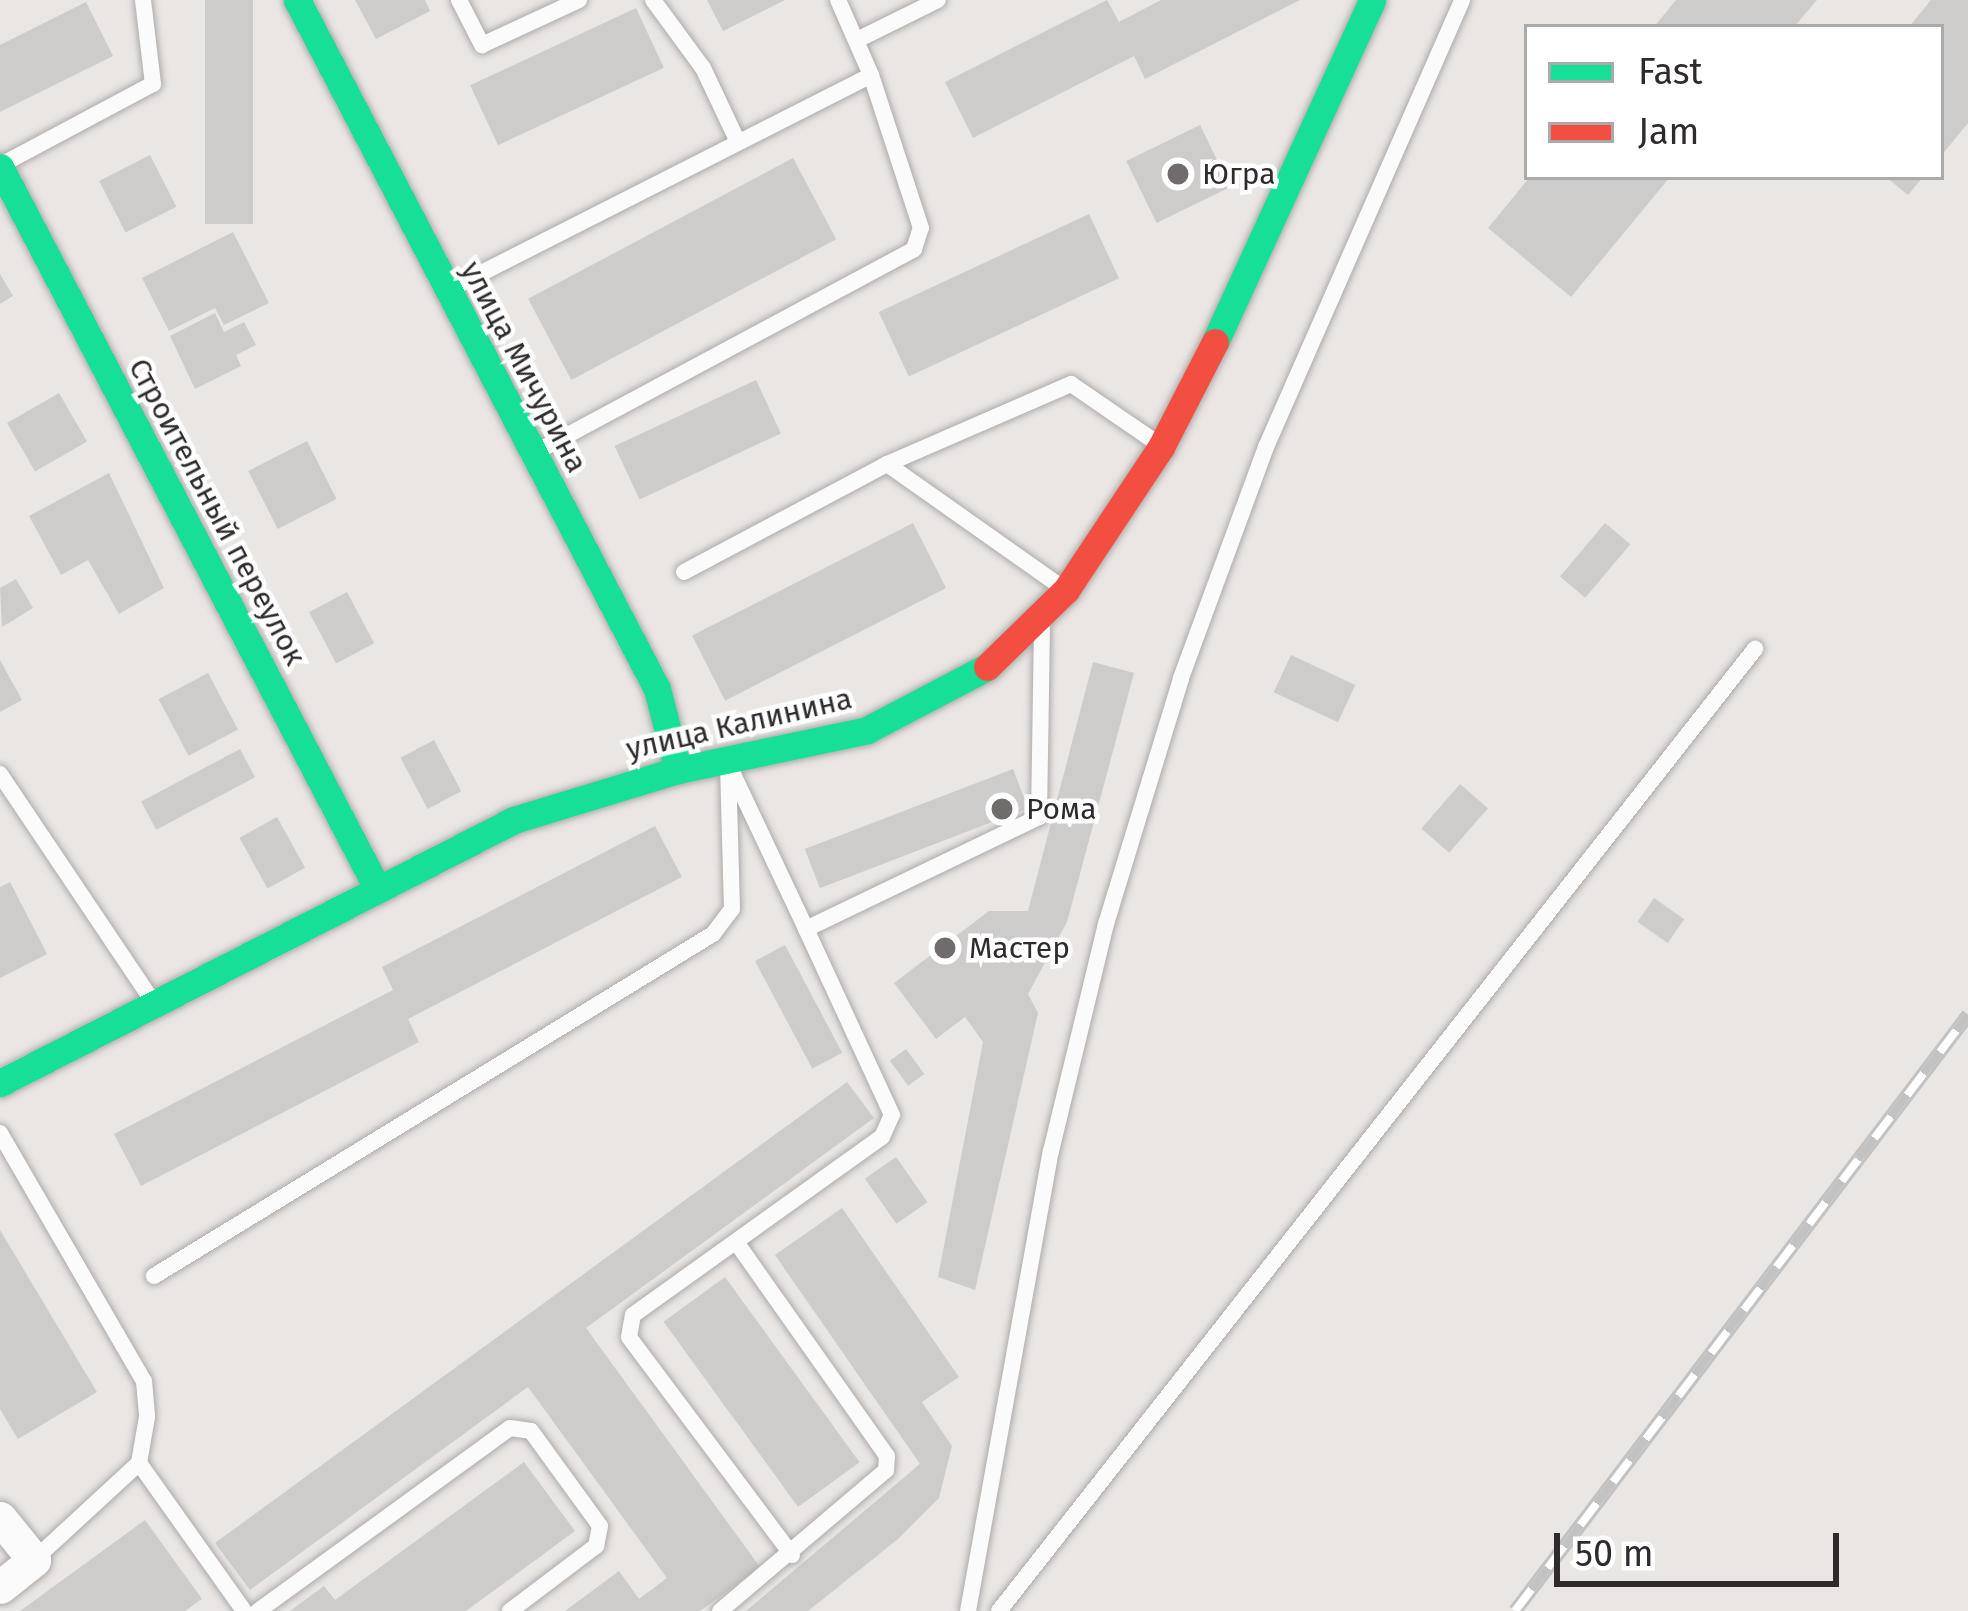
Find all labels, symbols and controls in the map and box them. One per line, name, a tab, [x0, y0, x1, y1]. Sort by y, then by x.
legend	[1524, 24, 1944, 180]
text: Fast	[1638, 50, 1703, 94]
text: Jam	[1638, 110, 1699, 154]
place label: Югра	[1202, 156, 1276, 192]
marker: Югра	[1165, 161, 1191, 187]
street label: улица Мичурина	[453, 255, 595, 479]
street label: Строительный переулок	[121, 352, 313, 672]
street label: улица Калинина	[623, 681, 855, 767]
place label: Рома	[1026, 791, 1096, 827]
marker: Рома	[989, 796, 1015, 822]
place label: Мастер	[969, 930, 1070, 966]
marker: Мастер	[932, 935, 958, 961]
scale bar	[1560, 1509, 1845, 1583]
text: 50 m	[1575, 1532, 1654, 1576]

